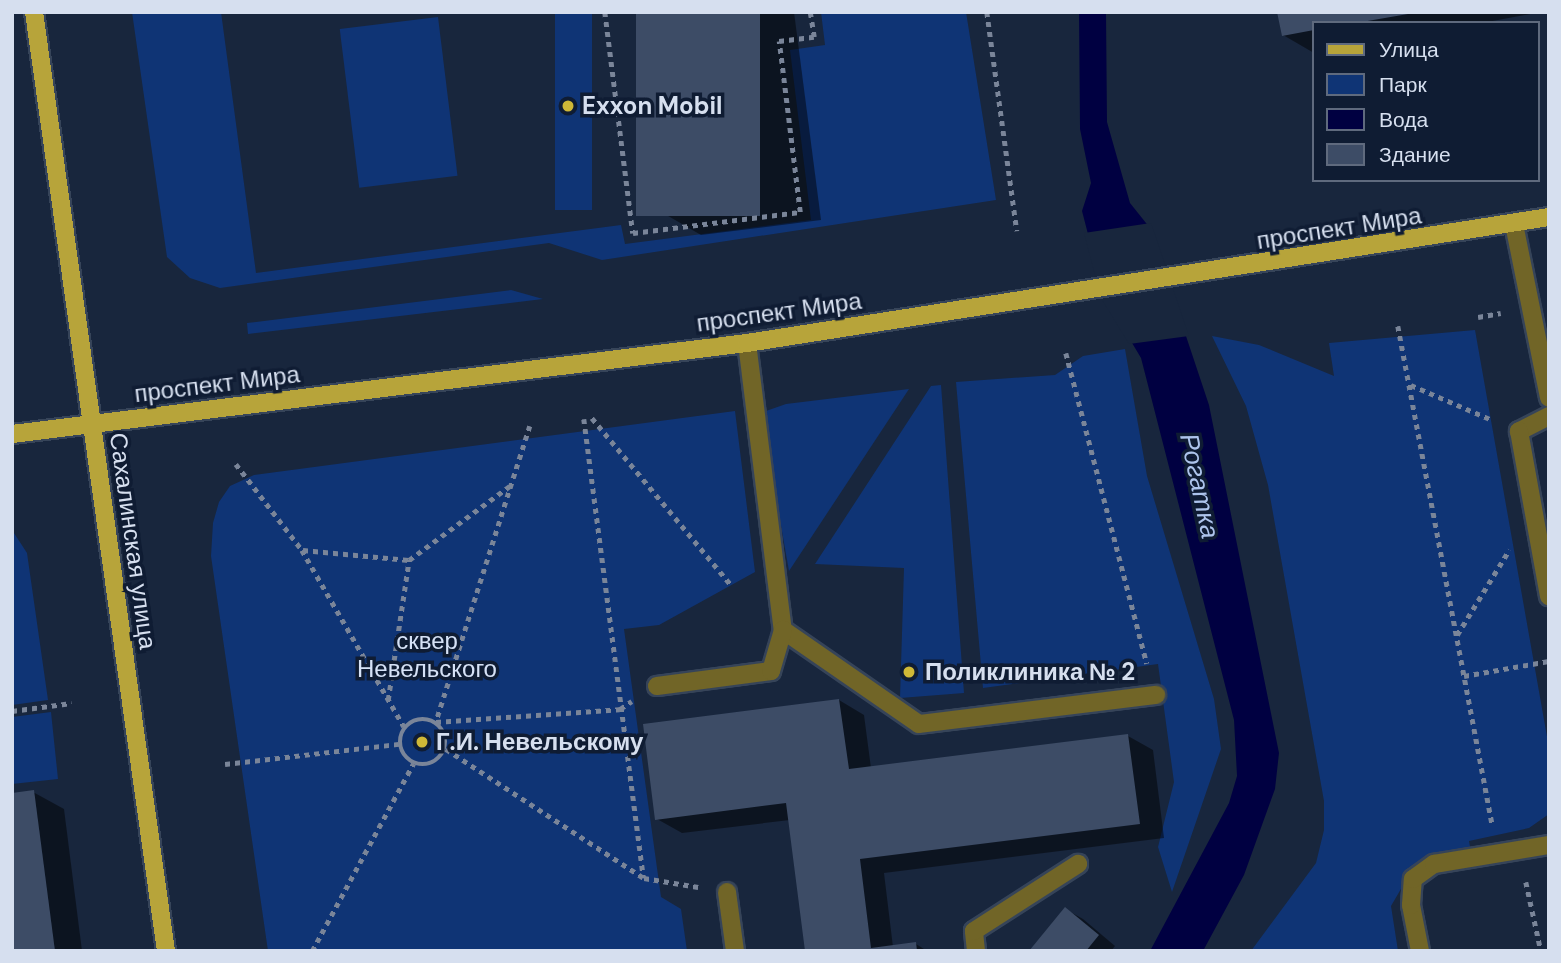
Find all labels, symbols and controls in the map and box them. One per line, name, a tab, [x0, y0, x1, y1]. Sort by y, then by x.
legend	[1312, 21, 1540, 182]
text: Улица	[1379, 36, 1439, 64]
text: Парк	[1379, 71, 1427, 99]
place label: Exxon Mobil	[582, 92, 722, 120]
marker: Exxon Mobil	[560, 98, 576, 114]
text: Вода	[1379, 106, 1428, 134]
text: Здание	[1379, 141, 1451, 169]
street label: проспект Мира	[1255, 201, 1423, 255]
street label: проспект Мира	[695, 286, 863, 338]
street label: проспект Мира	[133, 360, 301, 408]
water label: Рогатка	[1173, 430, 1225, 542]
street label: Сахалинская улица	[104, 431, 162, 651]
park label: сквер Невельского	[357, 627, 497, 683]
place label: Поликлиника № 2	[925, 658, 1135, 686]
marker: Поликлиника № 2	[899, 662, 919, 682]
place label: Г.И. Невельскому	[436, 728, 643, 756]
marker: Г.И. Невельскому	[414, 734, 430, 750]

